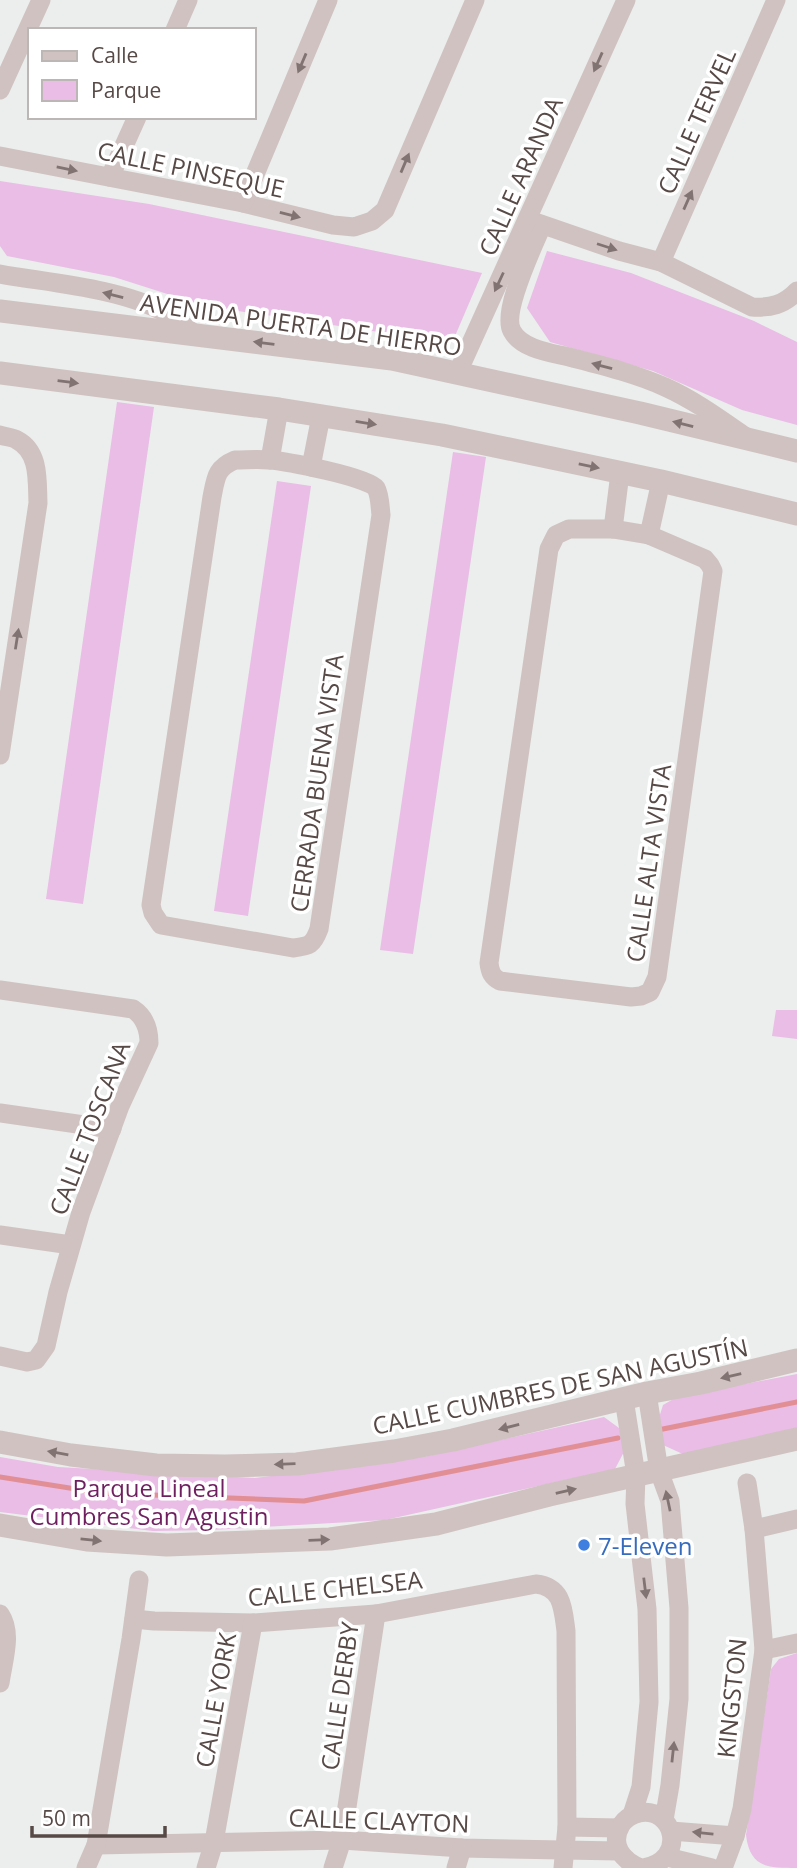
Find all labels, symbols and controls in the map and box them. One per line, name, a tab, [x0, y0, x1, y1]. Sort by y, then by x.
legend	[28, 28, 256, 119]
text: Calle	[91, 41, 138, 69]
street label: CALLE TERVEL	[649, 43, 743, 199]
one-way arrow	[592, 52, 603, 73]
one-way arrow	[296, 53, 307, 74]
text: Parque	[91, 76, 161, 104]
street label: CALLE ARANDA	[470, 91, 570, 261]
street label: CALLE PINSEQUE	[95, 133, 287, 205]
one-way arrow	[399, 153, 411, 173]
one-way arrow	[56, 163, 78, 174]
one-way arrow	[683, 189, 694, 210]
one-way arrow	[279, 210, 301, 221]
one-way arrow	[597, 242, 618, 253]
one-way arrow	[493, 271, 504, 292]
street label: AVENIDA PUERTA DE HIERRO	[138, 285, 464, 363]
one-way arrow	[102, 289, 124, 300]
one-way arrow	[253, 337, 275, 348]
one-way arrow	[591, 360, 613, 371]
one-way arrow	[57, 376, 79, 387]
one-way arrow	[355, 418, 377, 429]
one-way arrow	[672, 418, 694, 429]
one-way arrow	[578, 461, 600, 472]
one-way arrow	[12, 628, 23, 650]
street label: CERRADA BUENA VISTA	[282, 651, 351, 914]
street label: CALLE ALTA VISTA	[618, 761, 678, 964]
street label: CALLE TOSCANA	[41, 1036, 138, 1220]
street label: CALLE CUMBRES DE SAN AGUSTÍN	[369, 1330, 751, 1442]
one-way arrow	[720, 1371, 742, 1382]
one-way arrow	[498, 1422, 520, 1433]
one-way arrow	[47, 1447, 69, 1458]
one-way arrow	[274, 1459, 296, 1470]
park label: Parque Lineal Cumbres San Agustin	[30, 1471, 268, 1532]
one-way arrow	[555, 1486, 577, 1497]
one-way arrow	[663, 1490, 674, 1512]
place label: 7-Eleven	[598, 1529, 693, 1562]
one-way arrow	[81, 1534, 103, 1545]
one-way arrow	[308, 1534, 330, 1545]
marker: 7-Eleven	[576, 1537, 592, 1553]
street label: CALLE CHELSEA	[246, 1562, 425, 1614]
one-way arrow	[639, 1577, 650, 1599]
street label: CALLE DERBY	[312, 1619, 366, 1772]
street label: CALLE YORK	[187, 1630, 243, 1770]
street label: KINGSTON	[708, 1637, 754, 1759]
one-way arrow	[668, 1741, 679, 1763]
scale bar	[32, 1794, 164, 1838]
street label: CALLE CLAYTON	[288, 1800, 470, 1840]
text: 50 m	[42, 1804, 91, 1832]
one-way arrow	[692, 1827, 714, 1838]

